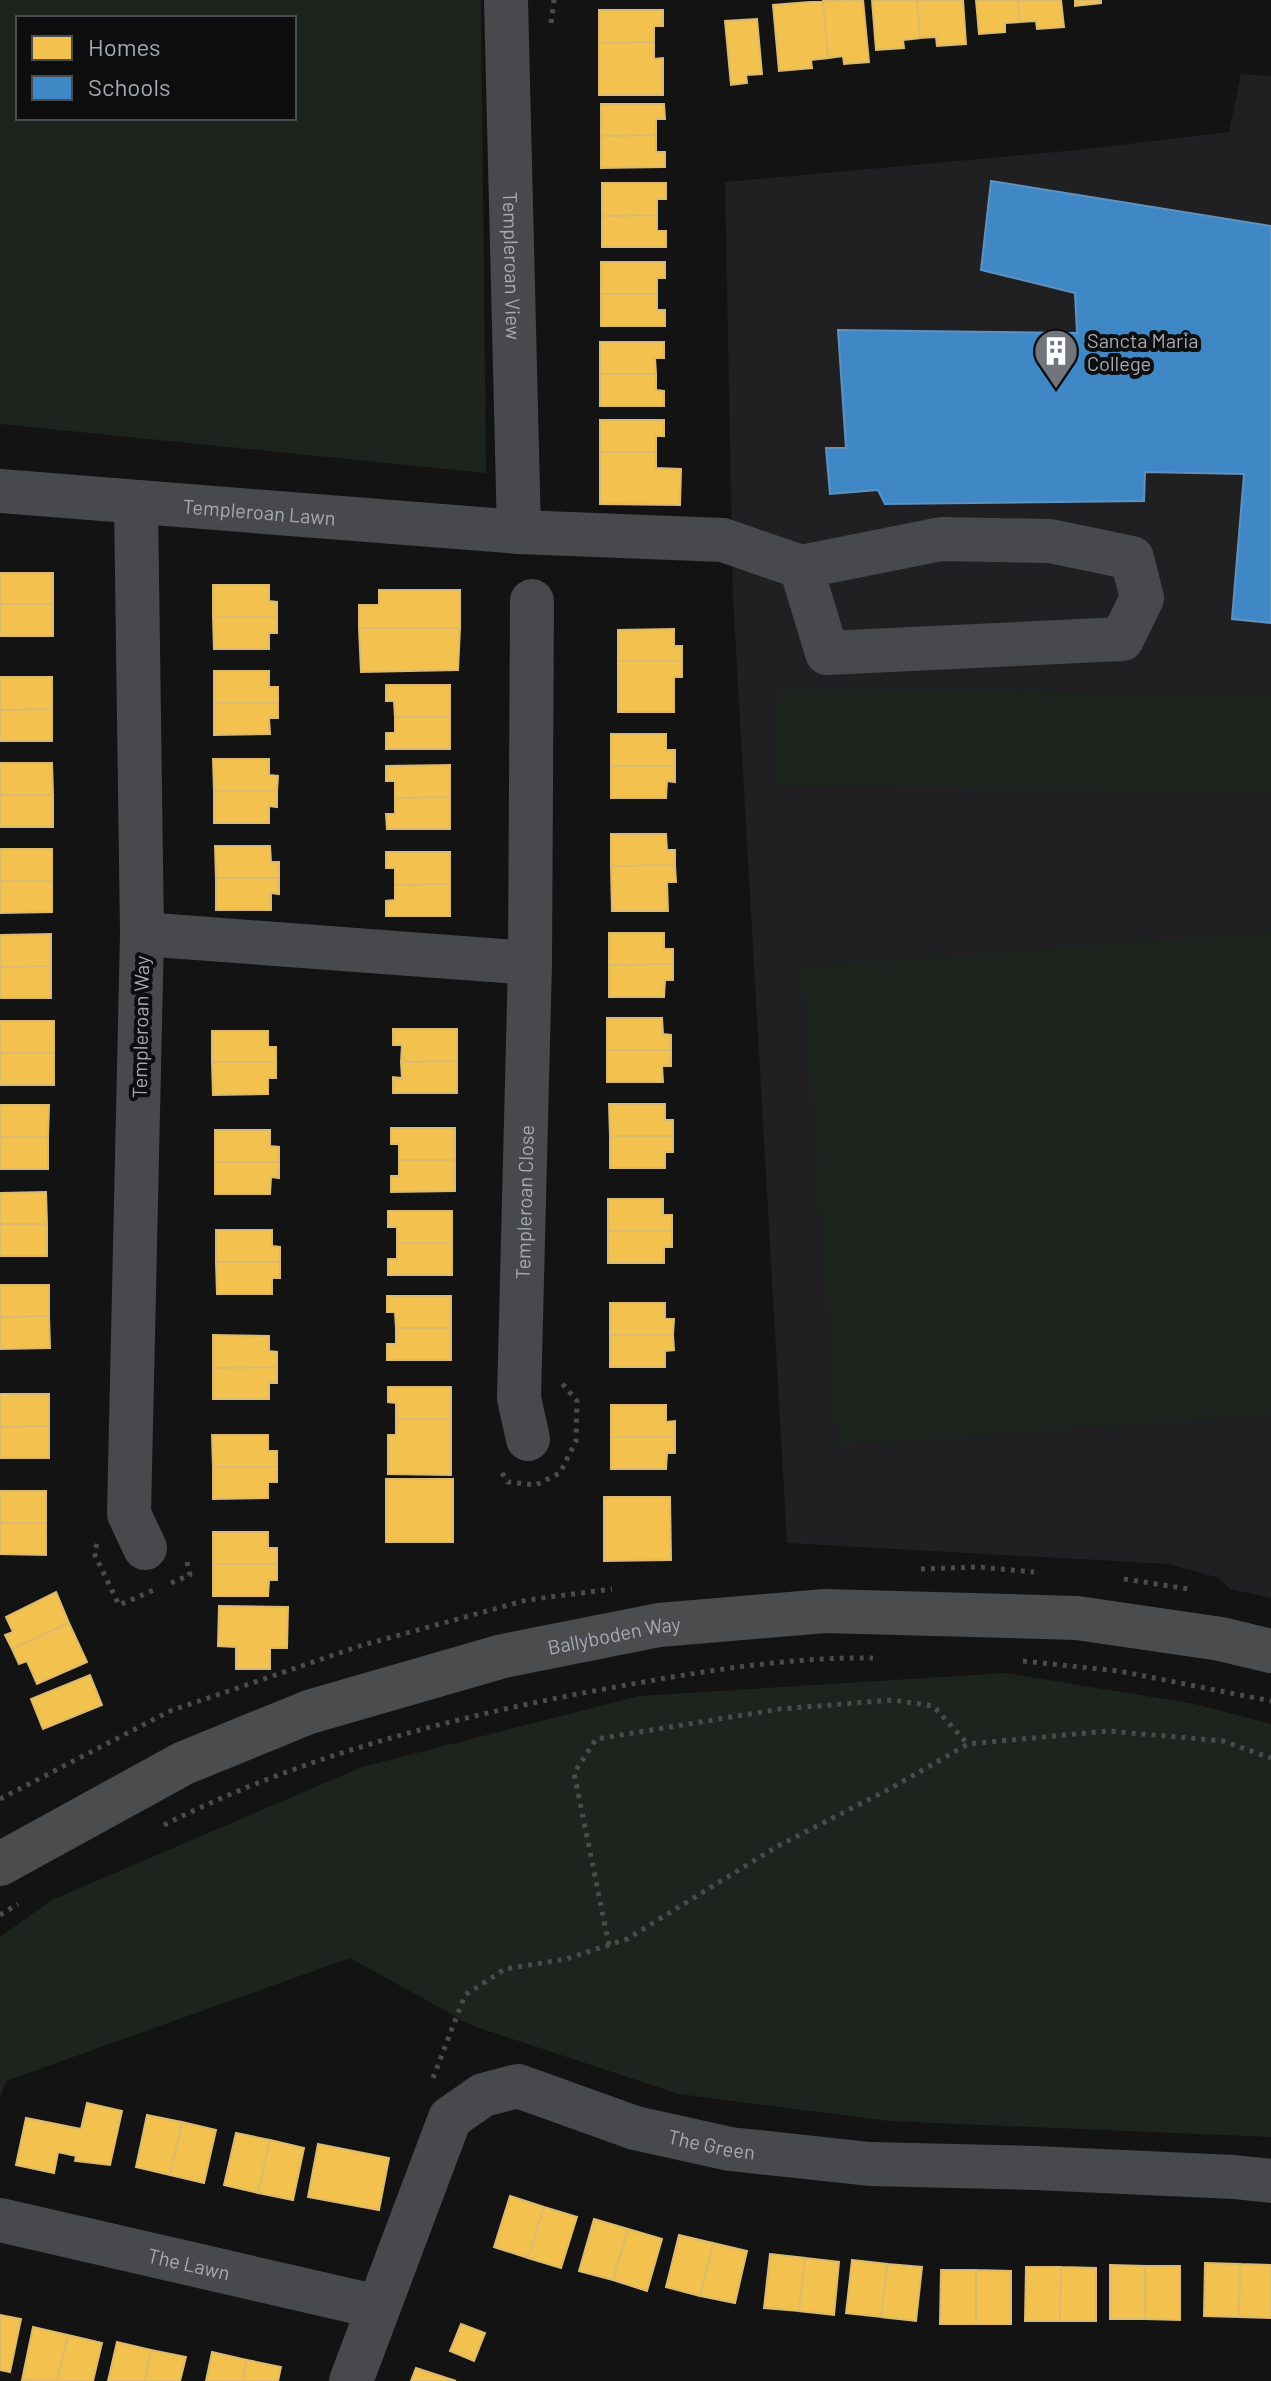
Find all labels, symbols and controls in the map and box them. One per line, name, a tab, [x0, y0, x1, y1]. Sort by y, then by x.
legend	[16, 16, 296, 120]
text: Homes	[88, 32, 161, 61]
text: Schools	[88, 72, 171, 101]
street label: Templeroan View	[499, 191, 526, 340]
building icon: Sancta Maria College	[1032, 327, 1080, 390]
place label: Sancta Maria College	[1087, 328, 1199, 375]
street label: Templeroan Lawn	[182, 493, 337, 529]
street label: Templeroan Way	[127, 956, 153, 1098]
street label: Templeroan Close	[510, 1124, 538, 1280]
street label: Ballyboden Way	[545, 1611, 682, 1659]
street label: The Green	[666, 2124, 756, 2164]
street label: The Lawn	[146, 2242, 232, 2285]

